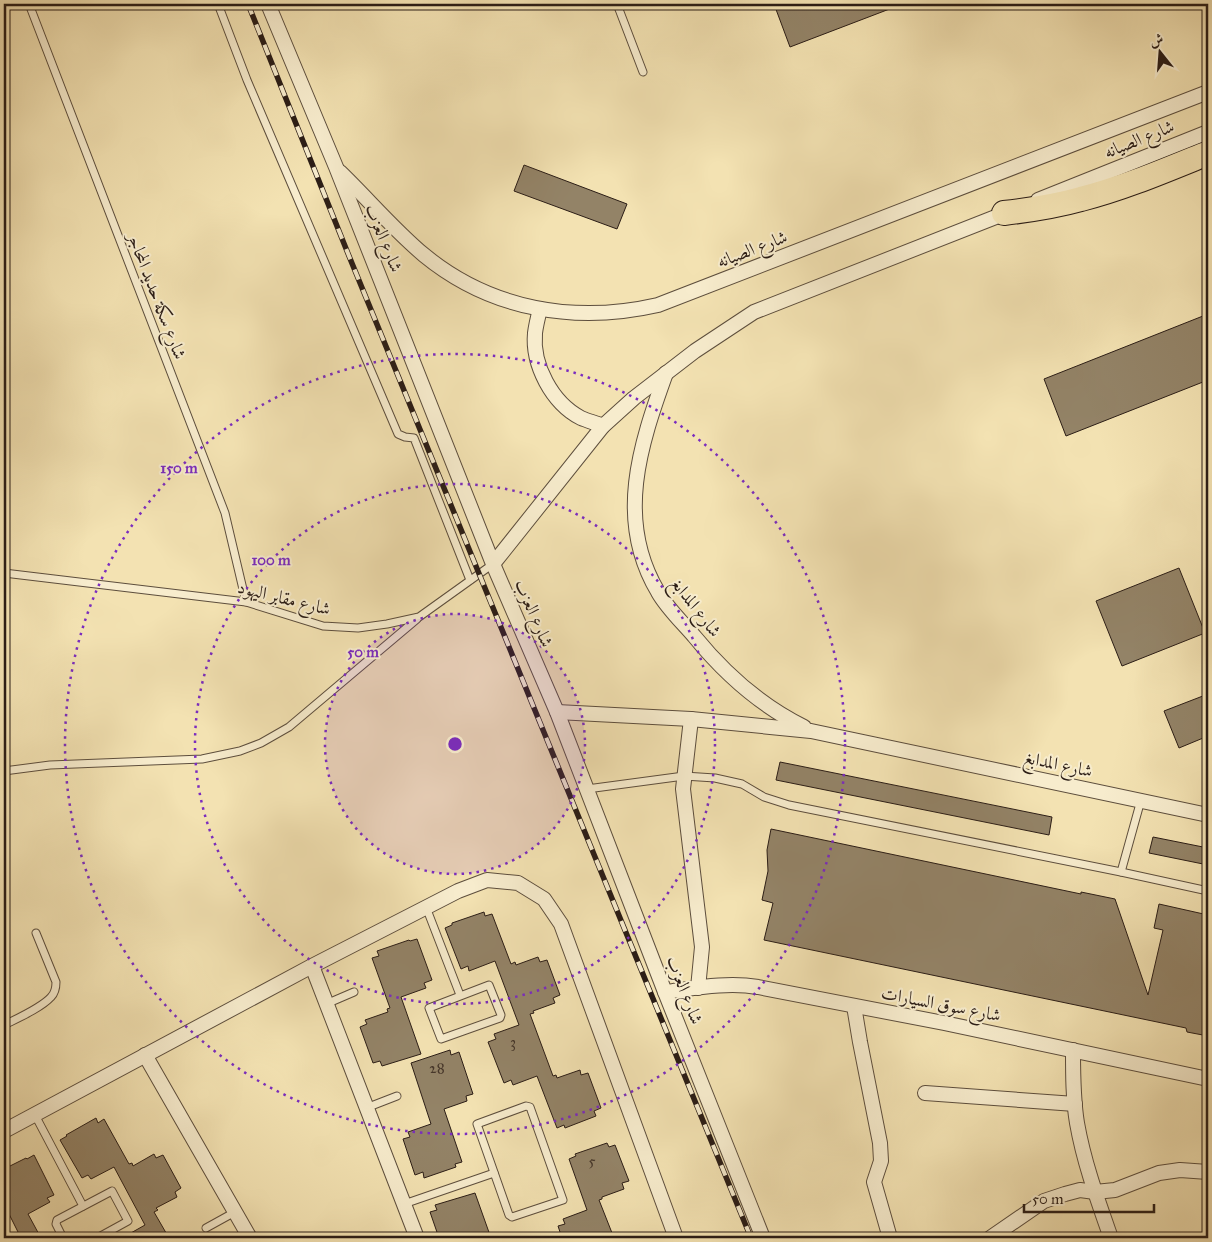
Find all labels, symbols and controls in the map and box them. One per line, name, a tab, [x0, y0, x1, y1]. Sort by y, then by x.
north arrow	[1134, 28, 1184, 78]
text: ش	[1147, 30, 1166, 50]
street label: شارع الصيانه	[1101, 115, 1179, 167]
street label: شارع العزب	[357, 201, 408, 277]
street label: شارع الصيانه	[714, 225, 792, 276]
street label: شارع سكة حديد المحاجر	[118, 228, 191, 364]
text: 150 m	[160, 459, 198, 477]
text: 100 m	[251, 551, 291, 569]
street label: شارع المدابغ	[662, 573, 726, 644]
street label: شارع مقابر اليهود	[234, 576, 333, 624]
street label: شارع العزب	[506, 576, 558, 652]
text: 50 m	[347, 643, 379, 661]
centre of rings	[446, 735, 464, 753]
street label: شارع المدابغ	[1020, 746, 1095, 787]
street label: شارع العزب	[658, 953, 708, 1029]
street label: شارع سوق السيارات	[879, 982, 1003, 1030]
house number: 3	[510, 1033, 516, 1051]
house number: 28	[429, 1059, 445, 1077]
house number: 5	[589, 1152, 596, 1170]
scale bar	[1024, 1182, 1154, 1214]
text: 50 m	[1032, 1190, 1064, 1208]

